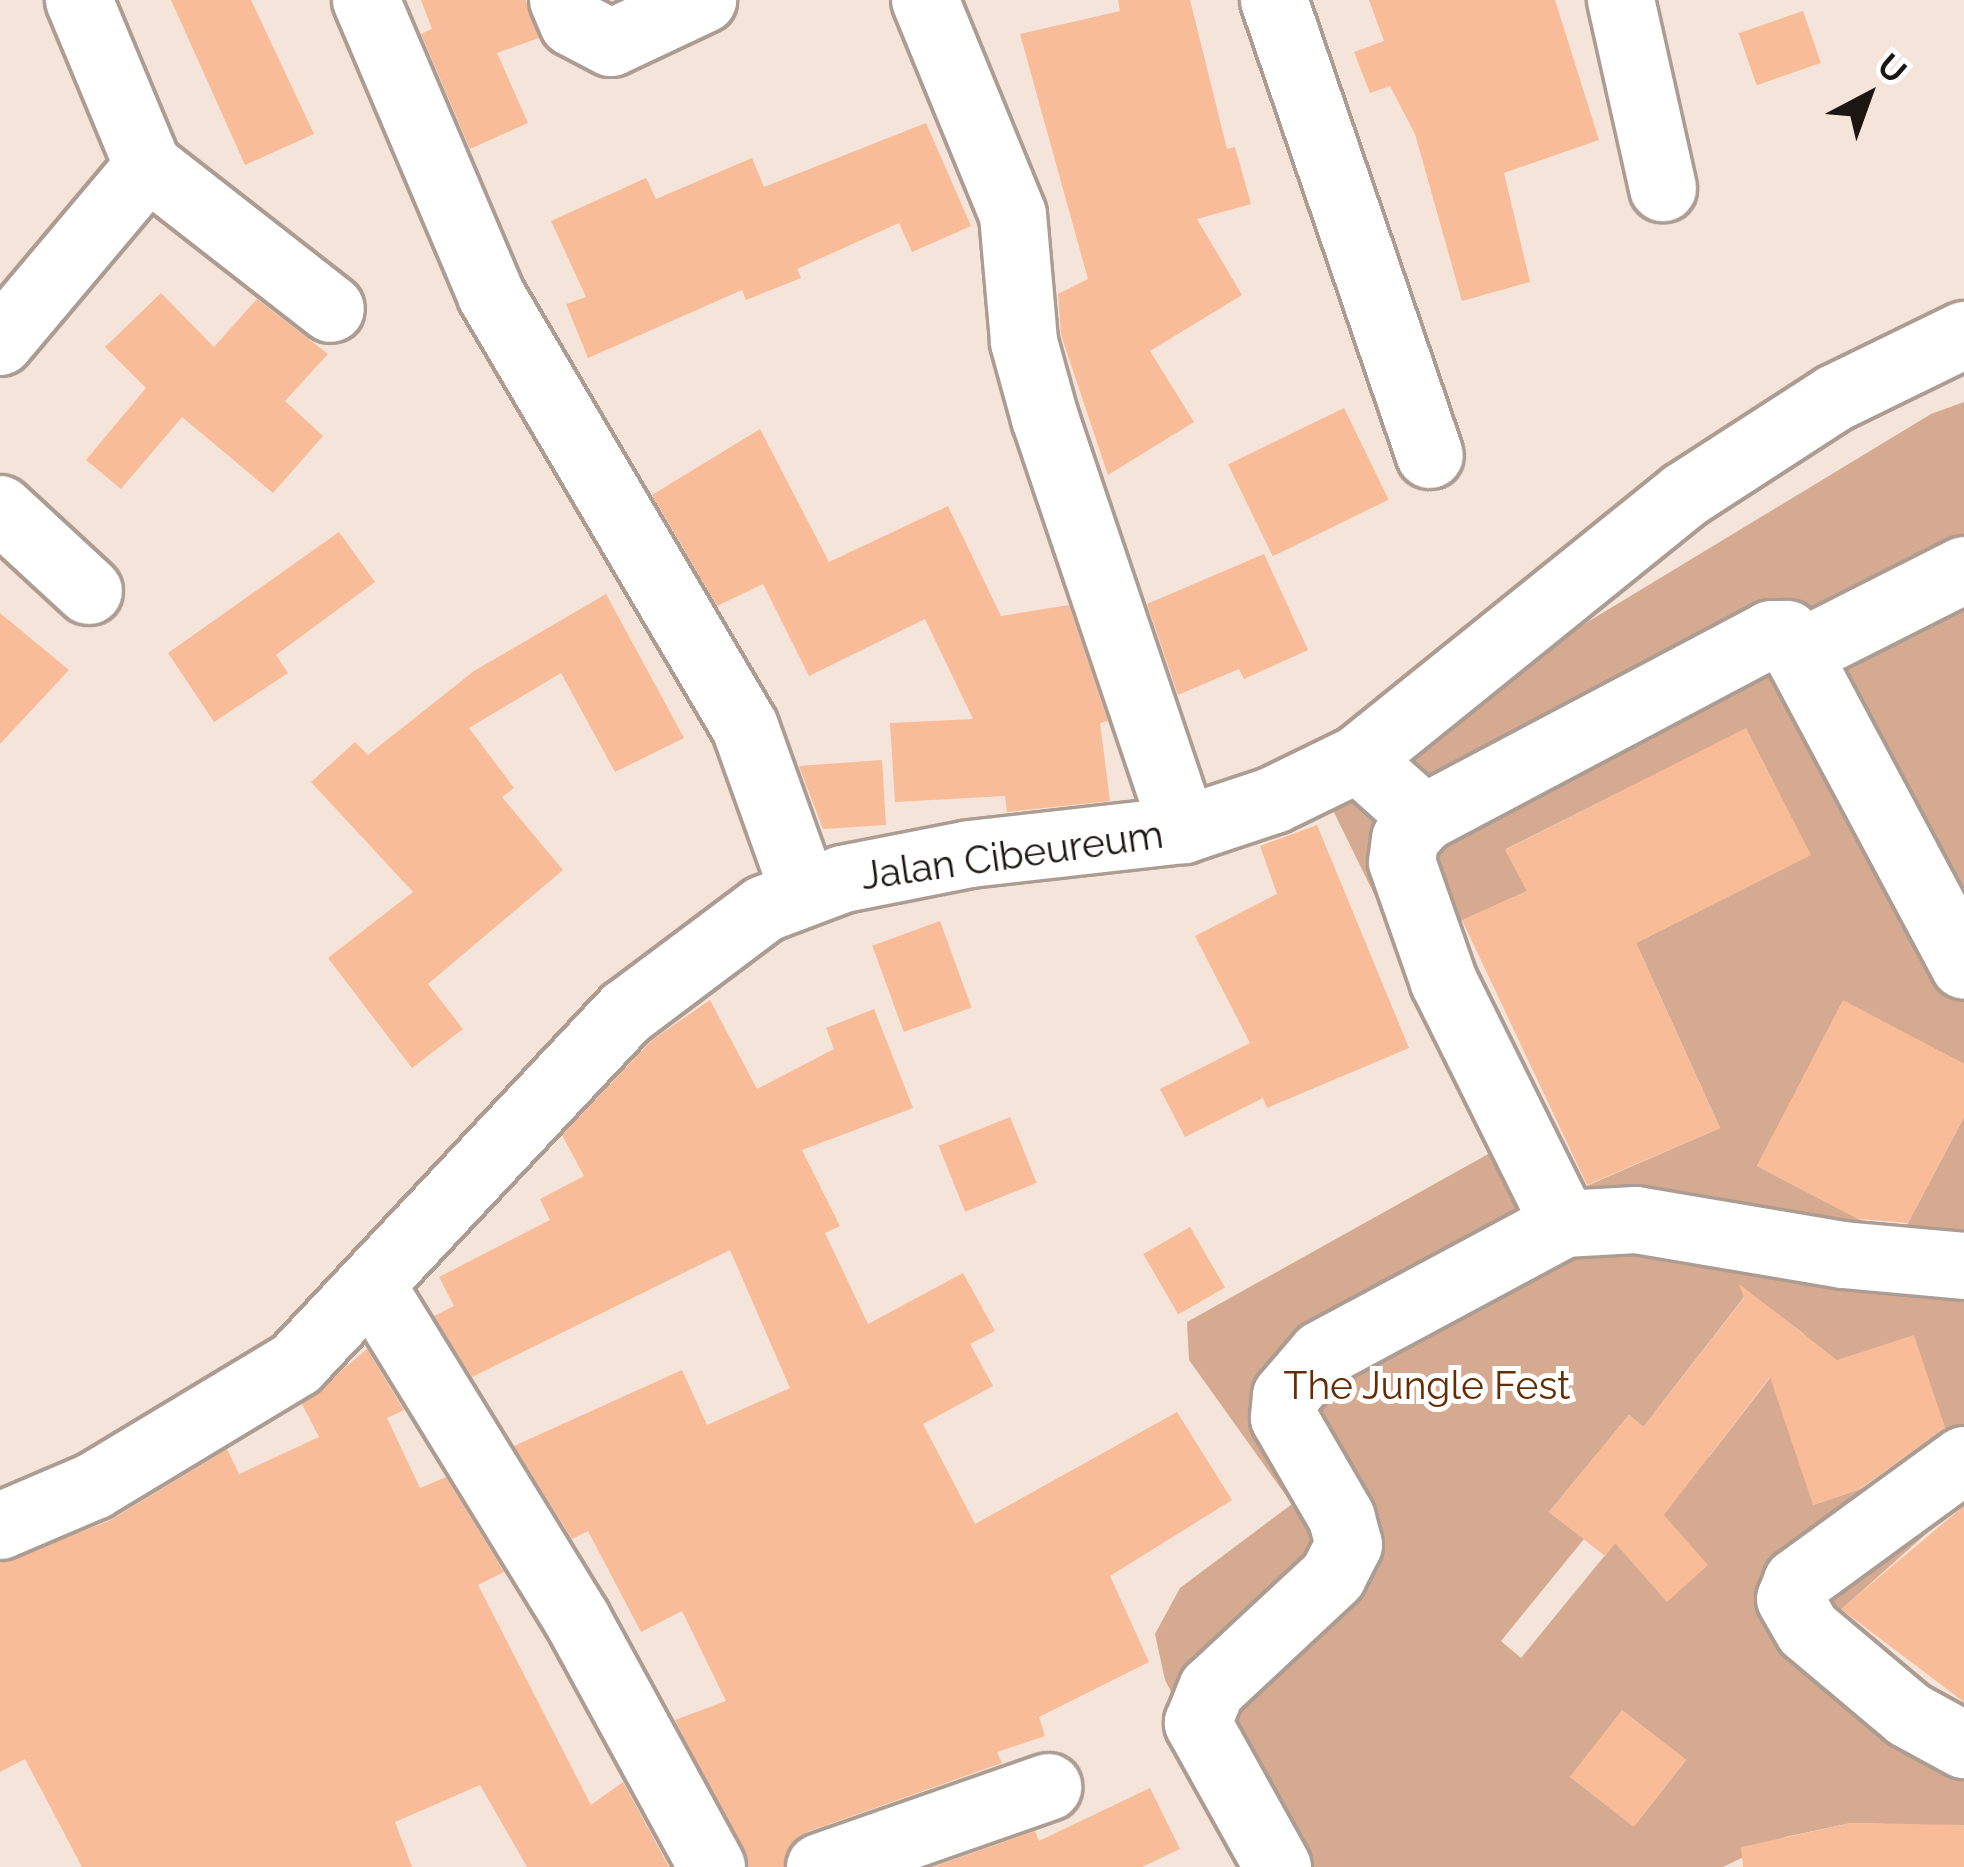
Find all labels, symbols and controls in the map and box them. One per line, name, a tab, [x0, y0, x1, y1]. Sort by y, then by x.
north arrow	[1808, 36, 1928, 156]
text: U	[1870, 46, 1914, 91]
street label: Jalan Cibeureum	[858, 811, 1166, 899]
park label: The Jungle Fest	[1283, 1362, 1571, 1408]

